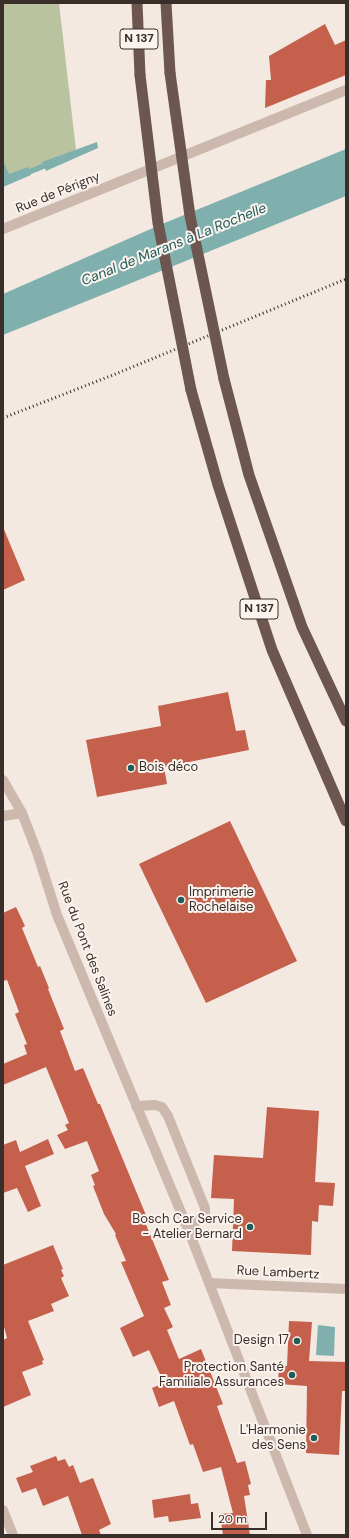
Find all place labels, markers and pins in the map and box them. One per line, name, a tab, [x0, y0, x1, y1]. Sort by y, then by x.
place label: Bois déco	[139, 760, 198, 776]
marker: Bois déco	[126, 763, 136, 773]
place label: Imprimerie Rochelaise	[189, 885, 254, 916]
marker: Imprimerie Rochelaise	[176, 895, 186, 905]
place label: Bosch Car Service - Atelier Bernard	[132, 1212, 242, 1243]
marker: Bosch Car Service - Atelier Bernard	[245, 1222, 255, 1232]
place label: Design 17	[234, 1333, 289, 1349]
marker: Design 17	[292, 1336, 302, 1346]
place label: Protection Santé Familiale Assurances	[159, 1360, 284, 1391]
marker: Protection Santé Familiale Assurances	[287, 1370, 297, 1380]
place label: L'Harmonie des Sens	[240, 1423, 306, 1454]
marker: L'Harmonie des Sens	[309, 1433, 319, 1443]

